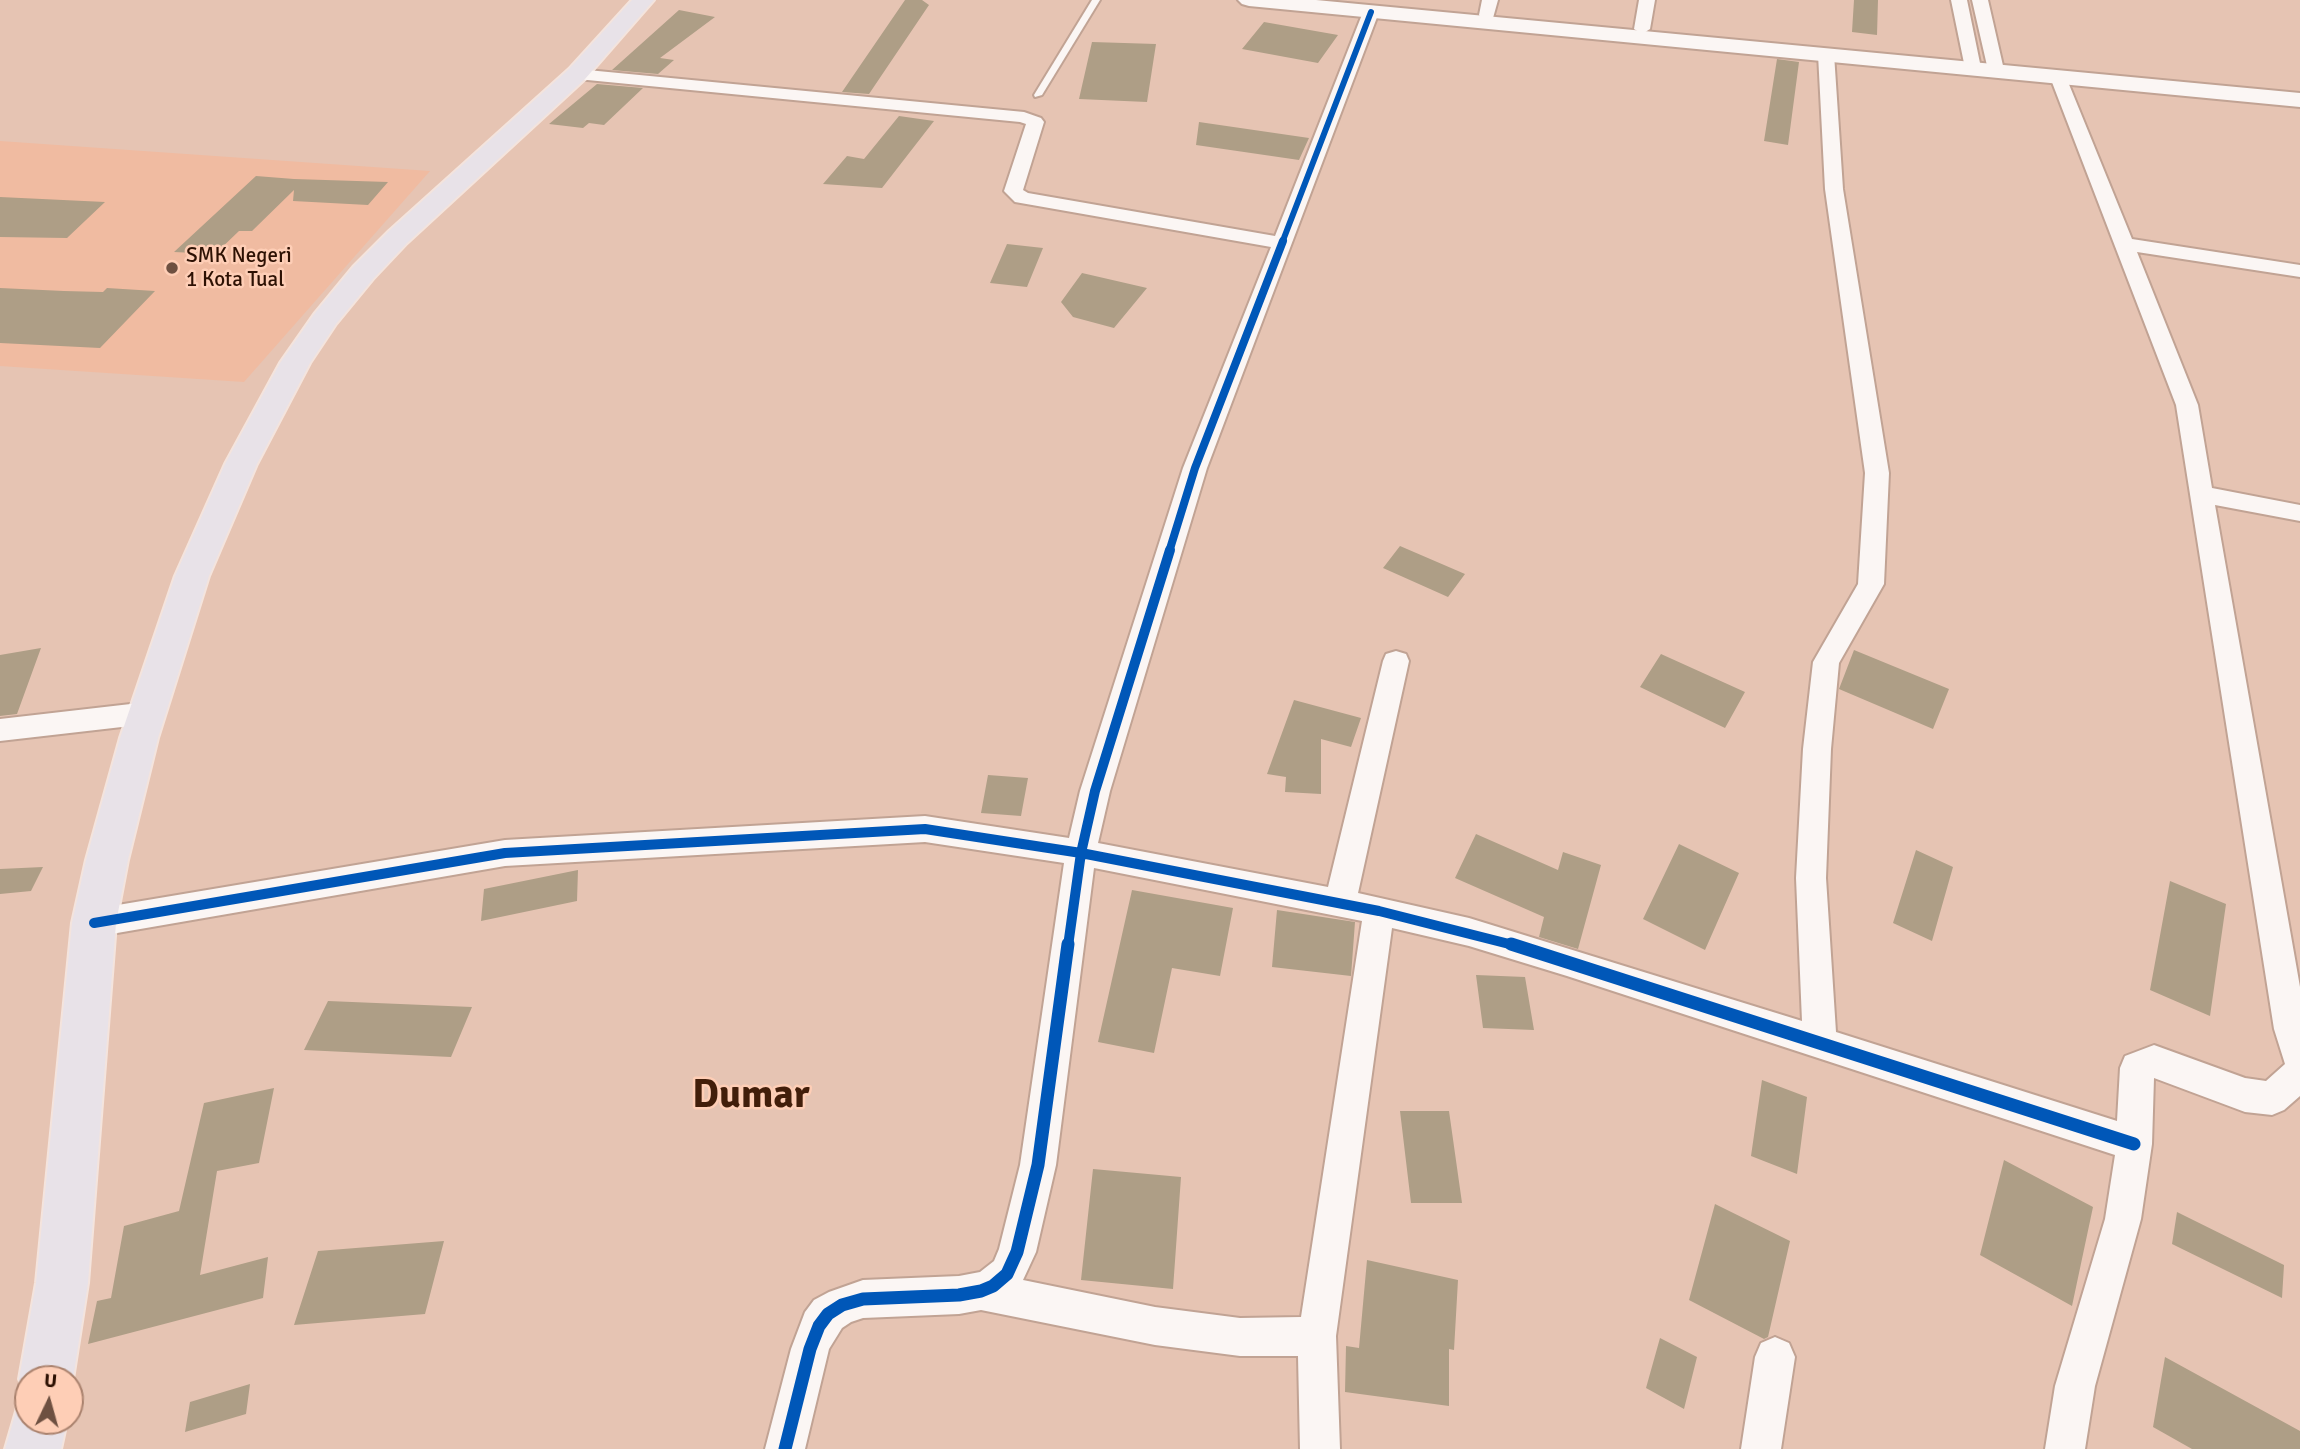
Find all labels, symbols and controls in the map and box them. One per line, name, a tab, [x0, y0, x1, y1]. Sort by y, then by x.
place label: SMK Negeri 1 Kota Tual	[186, 243, 292, 293]
marker: SMK Negeri 1 Kota Tual	[164, 260, 180, 276]
district label: Dumar	[692, 1072, 810, 1120]
north arrow	[14, 1365, 84, 1435]
text: U	[43, 1369, 58, 1394]

